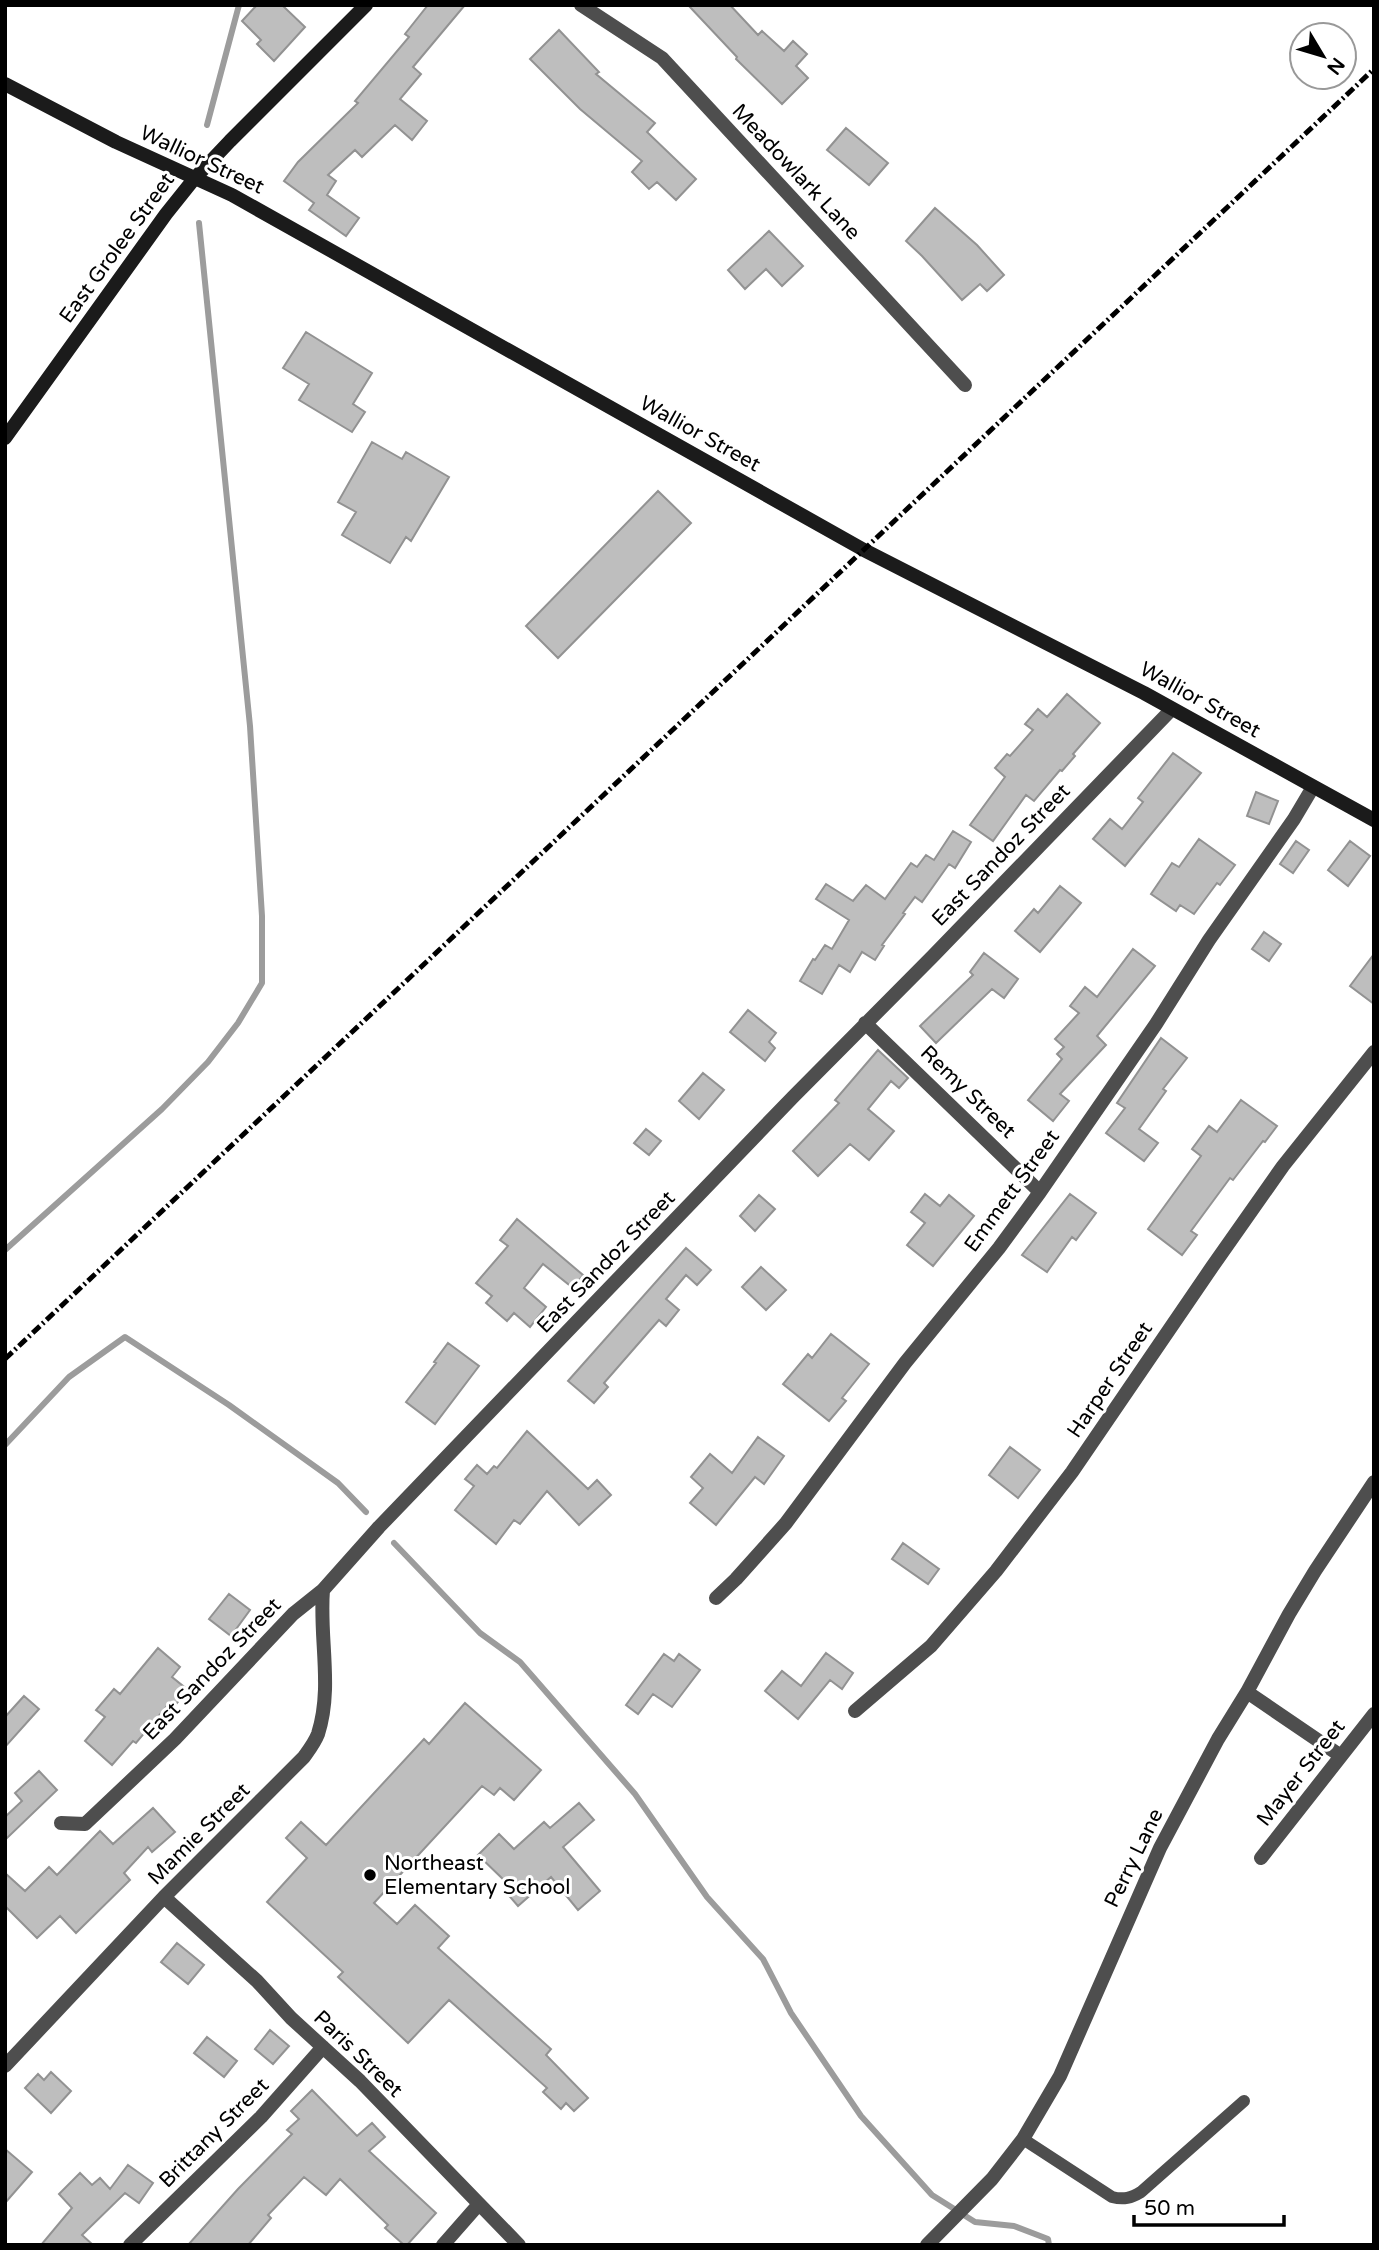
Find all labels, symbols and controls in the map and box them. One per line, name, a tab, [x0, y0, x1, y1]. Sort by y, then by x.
north arrow	[1288, 21, 1358, 91]
text: N	[1322, 53, 1349, 79]
street label: Meadowlark Lane	[727, 99, 865, 245]
street label: Wallior Street	[136, 120, 268, 200]
street label: East Grolee Street	[54, 168, 180, 328]
street label: Wallior Street	[635, 391, 765, 477]
street label: Wallior Street	[1135, 657, 1265, 743]
street label: East Sandoz Street	[927, 779, 1075, 931]
street label: Remy Street	[915, 1040, 1021, 1144]
street label: Emmett Street	[959, 1125, 1065, 1257]
street label: East Sandoz Street	[532, 1186, 680, 1338]
street label: Harper Street	[1062, 1317, 1158, 1443]
street label: East Sandoz Street	[138, 1593, 286, 1745]
street label: Mayer Street	[1252, 1715, 1350, 1831]
street label: Mamie Street	[143, 1778, 255, 1890]
street label: Perry Lane	[1099, 1804, 1169, 1912]
place label: Northeast Elementary School	[384, 1851, 571, 1900]
marker: Northeast Elementary School	[362, 1867, 378, 1883]
street label: Paris Street	[308, 2005, 408, 2103]
street label: Brittany Street	[154, 2073, 274, 2193]
scale bar	[1134, 2184, 1284, 2228]
text: 50 m	[1144, 2196, 1195, 2221]

